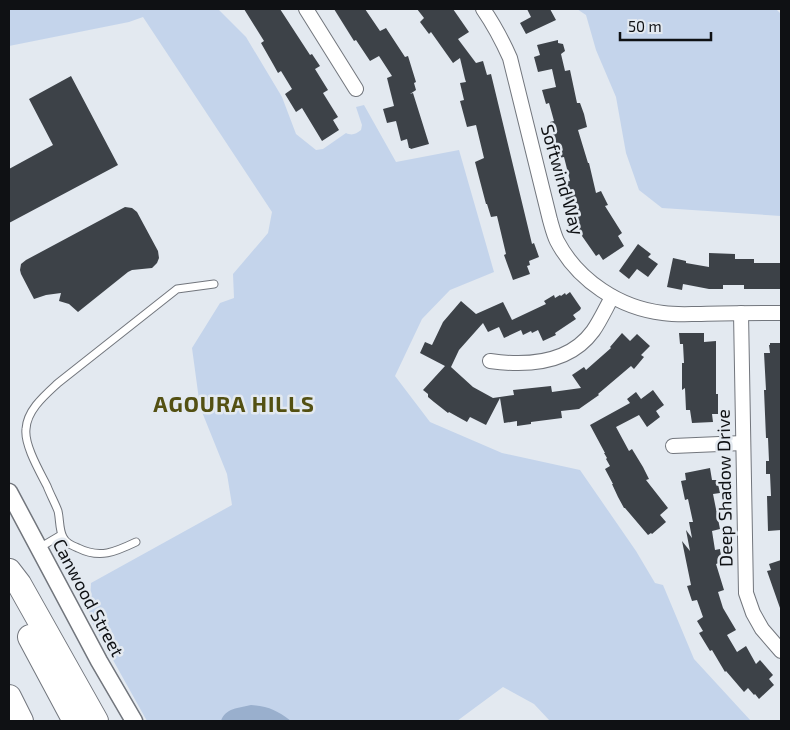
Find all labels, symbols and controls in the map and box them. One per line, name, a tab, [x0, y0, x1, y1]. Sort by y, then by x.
scale bar	[620, 10, 711, 42]
text: 50 m	[628, 17, 662, 35]
street label: Softwind Way	[537, 122, 589, 238]
district label: AGOURA HILLS	[153, 390, 315, 416]
street label: Deep Shadow Drive	[712, 409, 736, 567]
street label: Canwood Street	[49, 535, 129, 660]

